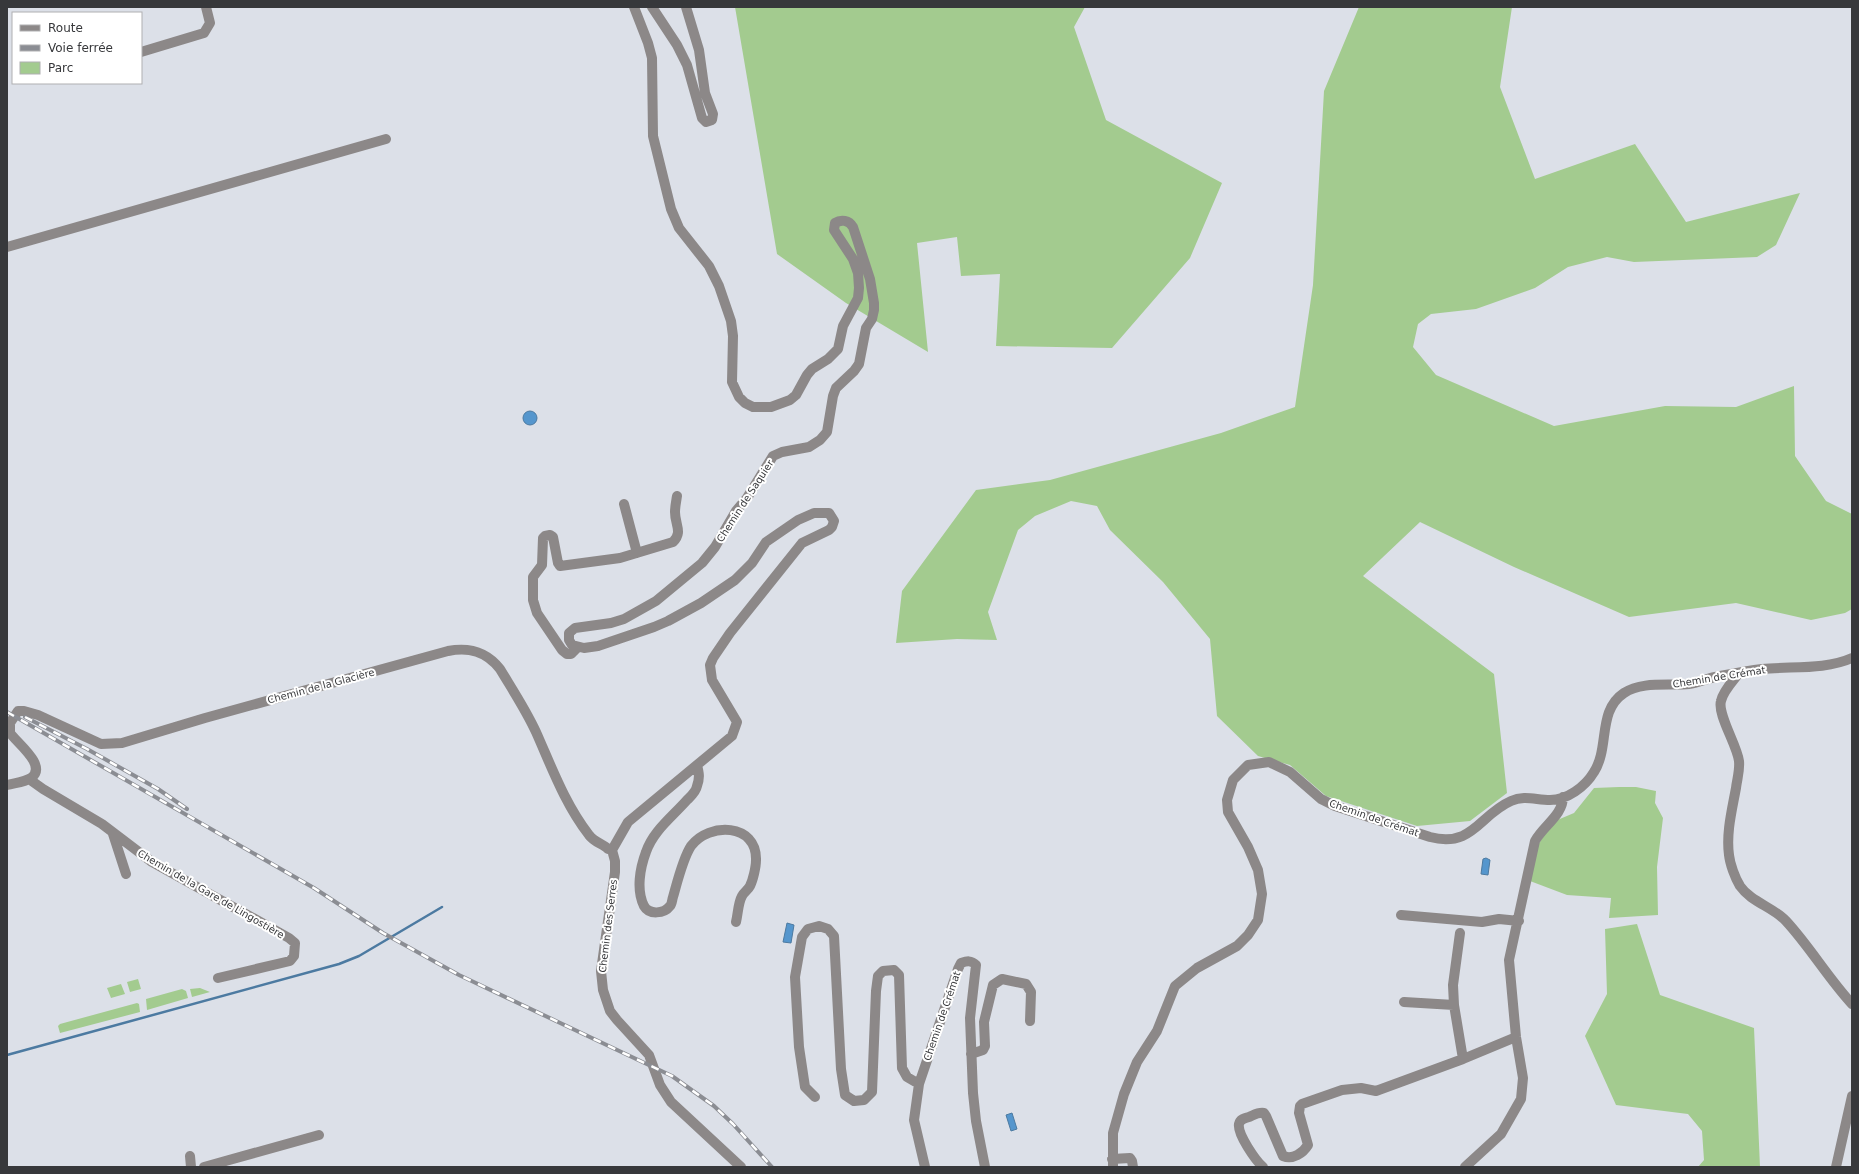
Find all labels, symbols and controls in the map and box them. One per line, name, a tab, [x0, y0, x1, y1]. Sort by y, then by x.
legend	[12, 12, 142, 84]
text: Route	[48, 21, 83, 35]
text: Voie ferrée	[48, 41, 113, 55]
text: Parc	[48, 61, 73, 75]
street label: Chemin de Saquier	[714, 457, 776, 544]
street label: Chemin de Crémat	[1672, 664, 1766, 690]
street label: Chemin de la Glacière	[266, 666, 376, 706]
street label: Chemin de Crémat	[1328, 797, 1420, 839]
street label: Chemin de la Gare de Lingostière	[136, 847, 286, 941]
street label: Chemin des Serres	[597, 879, 619, 973]
street label: Chemin de Crémat	[921, 970, 963, 1062]

